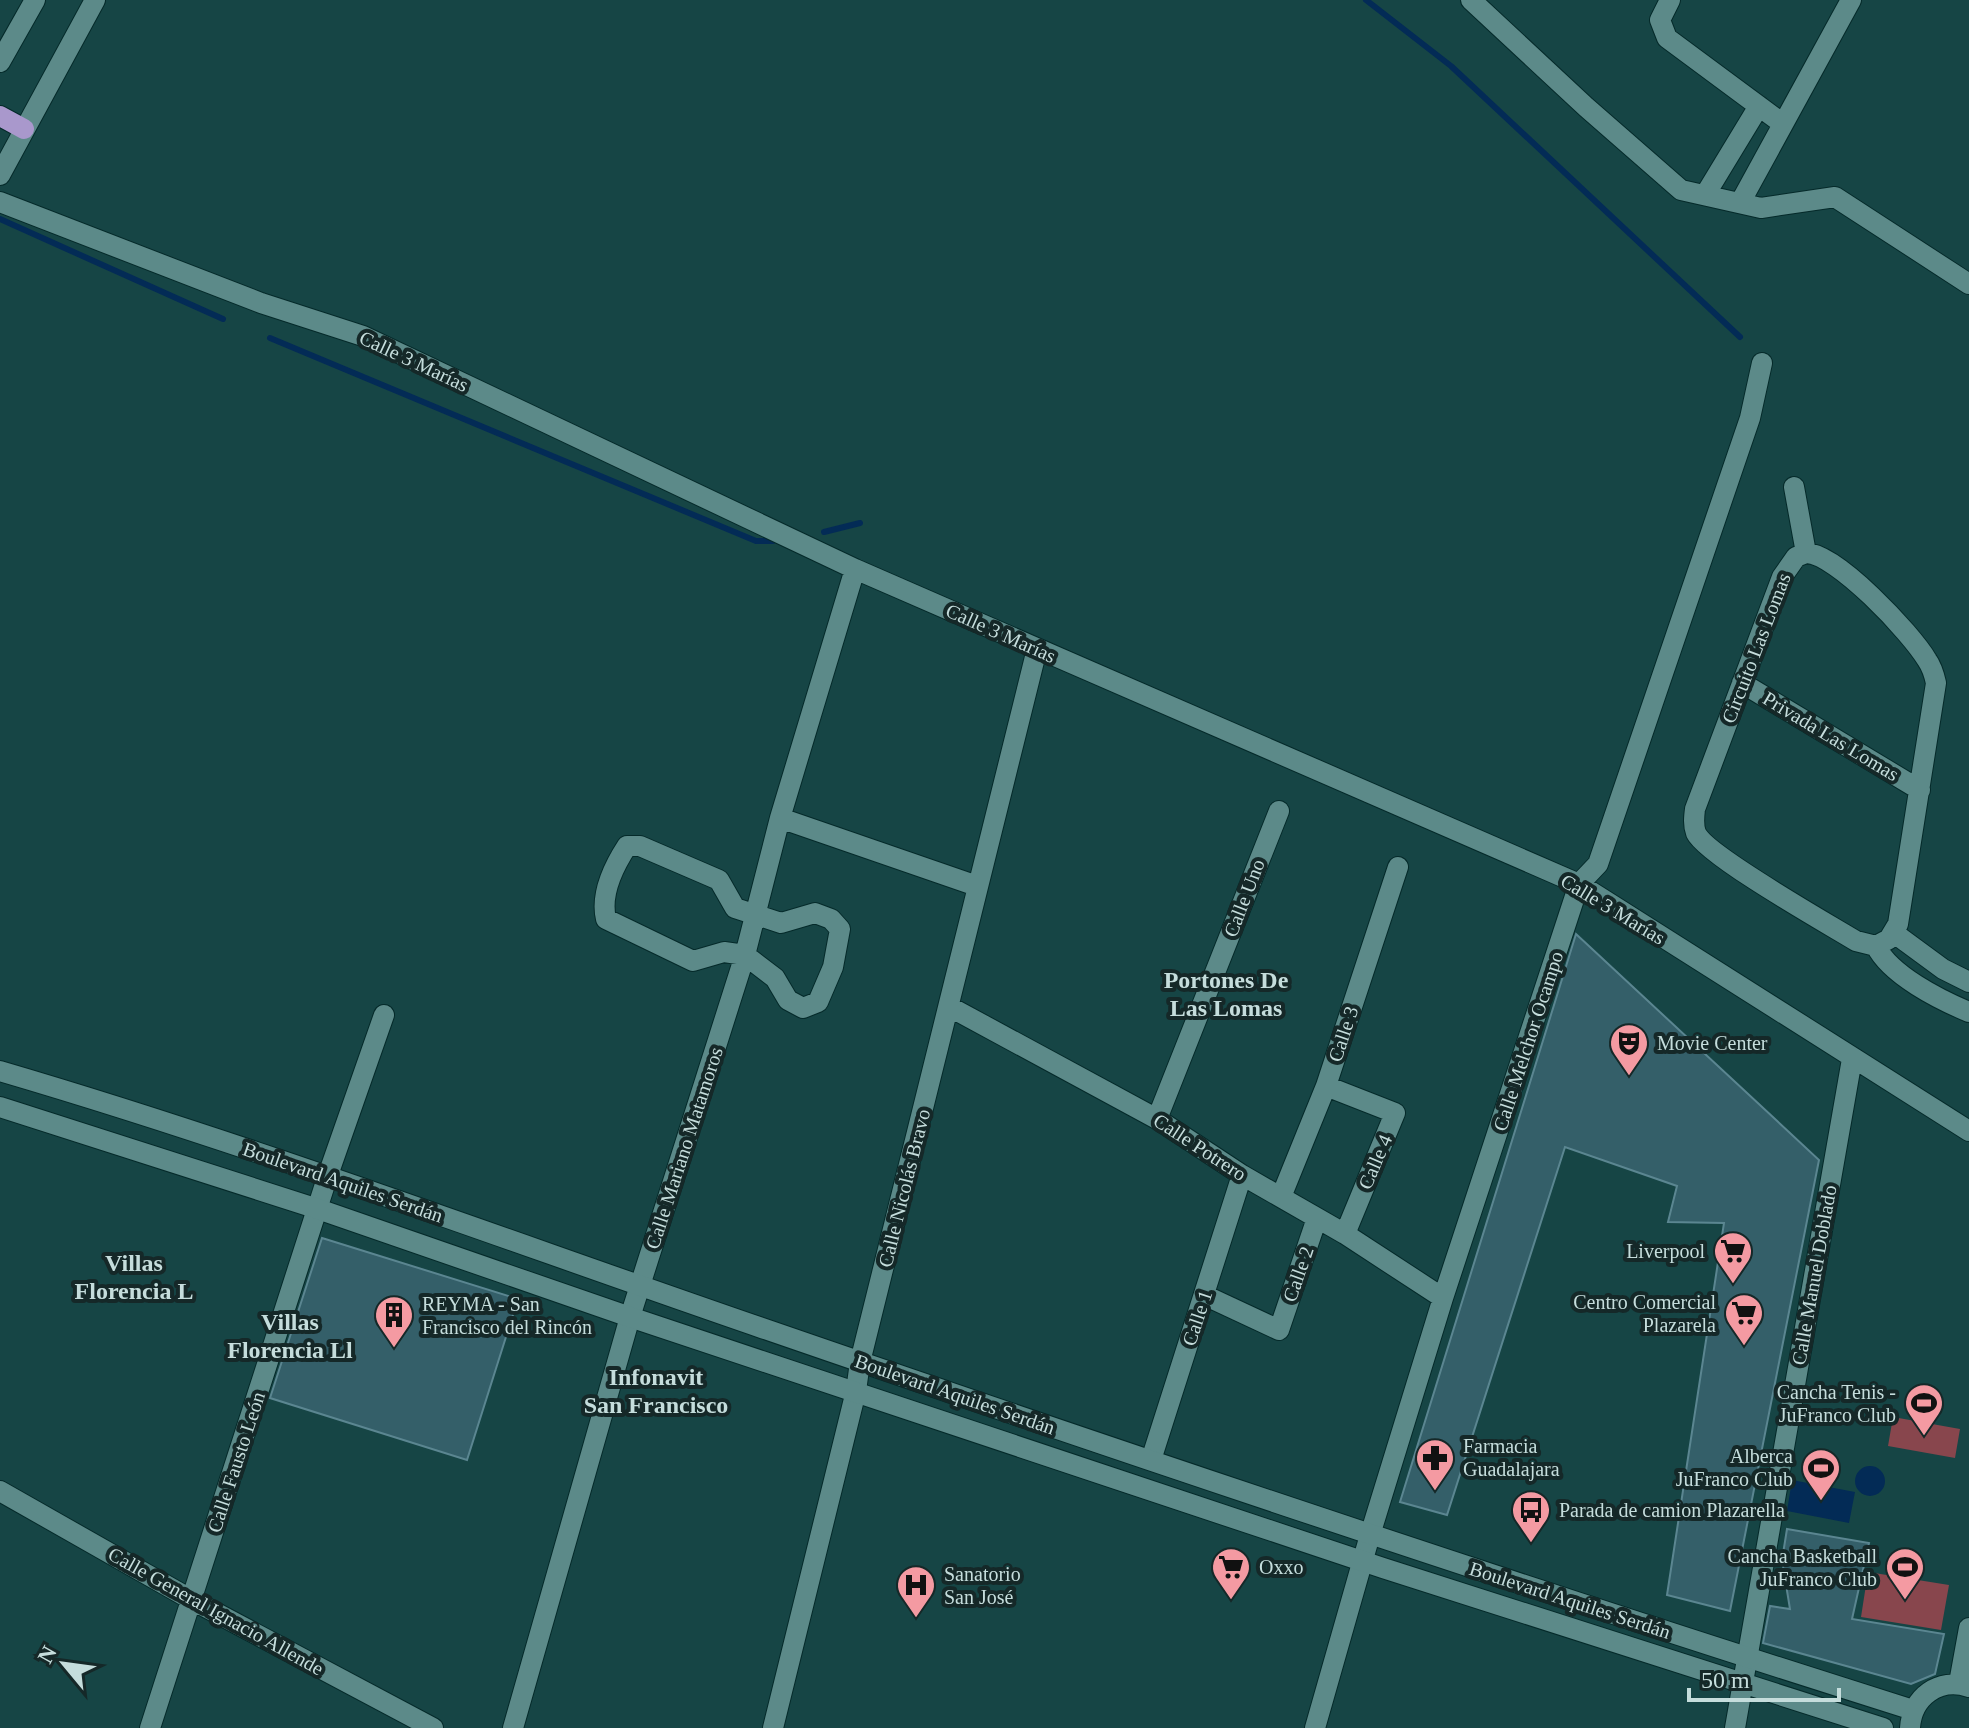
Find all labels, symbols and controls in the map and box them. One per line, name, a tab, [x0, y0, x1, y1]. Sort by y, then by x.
street label: Calle 3 Marías	[356, 326, 472, 396]
street label: Circuito Las Lomas	[1717, 570, 1795, 726]
street label: Calle 3 Marías	[943, 599, 1059, 667]
street label: Privada Las Lomas	[1759, 687, 1903, 785]
street label: Calle Uno	[1219, 856, 1269, 940]
street label: Calle 3 Marías	[1557, 869, 1669, 949]
street label: Calle Melchor Ocampo	[1489, 948, 1568, 1134]
district label: Portones De Las Lomas	[1164, 967, 1289, 1021]
street label: Calle 3	[1324, 1003, 1362, 1065]
theatre icon: Movie Center	[1608, 1022, 1650, 1077]
place label: Movie Center	[1657, 1032, 1768, 1054]
street label: Calle Mariano Matamoros	[641, 1044, 727, 1252]
street label: Calle Nicolás Bravo	[874, 1107, 934, 1269]
street label: Calle Potrero	[1150, 1109, 1250, 1185]
street label: Calle 4	[1354, 1131, 1396, 1193]
street label: Boulevard Aquiles Serdán	[240, 1137, 446, 1228]
street label: Calle Manuel Doblado	[1787, 1183, 1841, 1367]
supermarket icon: Liverpool	[1712, 1230, 1754, 1285]
place label: Liverpool	[1626, 1240, 1705, 1263]
street label: Calle 2	[1278, 1243, 1318, 1305]
district label: Villas Florencia L	[75, 1250, 193, 1304]
street label: Calle 1	[1178, 1287, 1216, 1349]
place label: Centro Comercial Plazarela	[1573, 1291, 1716, 1336]
supermarket icon: Centro Comercial Plazarela	[1723, 1292, 1765, 1347]
place label: REYMA - San Francisco del Rincón	[422, 1293, 592, 1338]
building icon: REYMA - San Francisco del Rincón	[373, 1294, 415, 1349]
district label: Villas Florencia Ll	[227, 1309, 353, 1363]
street label: Boulevard Aquiles Serdán	[852, 1349, 1058, 1440]
district label: Infonavit San Francisco	[584, 1364, 728, 1418]
place label: Cancha Tenis - JuFranco Club	[1777, 1381, 1896, 1426]
sports icon: Cancha Tenis - JuFranco Club	[1903, 1382, 1945, 1437]
street label: Calle Fausto León	[203, 1389, 269, 1535]
place label: Farmacia Guadalajara	[1463, 1435, 1560, 1481]
pharmacy icon: Farmacia Guadalajara	[1414, 1437, 1456, 1492]
place label: Alberca JuFranco Club	[1676, 1445, 1793, 1490]
sports icon: Alberca JuFranco Club	[1800, 1447, 1842, 1502]
bus stop icon: Parada de camion Plazarella	[1510, 1489, 1552, 1544]
place label: Parada de camion Plazarella	[1559, 1499, 1785, 1521]
street label: Calle General Ignacio Allende	[104, 1543, 328, 1680]
place label: Cancha Basketball JuFranco Club	[1728, 1545, 1877, 1590]
supermarket icon: Oxxo	[1210, 1546, 1252, 1601]
sports icon: Cancha Basketball JuFranco Club	[1884, 1546, 1926, 1601]
place label: Oxxo	[1259, 1556, 1303, 1578]
street label: Boulevard Aquiles Serdán	[1466, 1557, 1673, 1644]
place label: Sanatorio San José	[944, 1563, 1021, 1608]
hospital icon: Sanatorio San José	[895, 1564, 937, 1619]
north arrow	[24, 1624, 104, 1704]
text: N	[32, 1641, 62, 1668]
scale bar	[1689, 1652, 1839, 1702]
text: 50 m	[1701, 1667, 1750, 1693]

